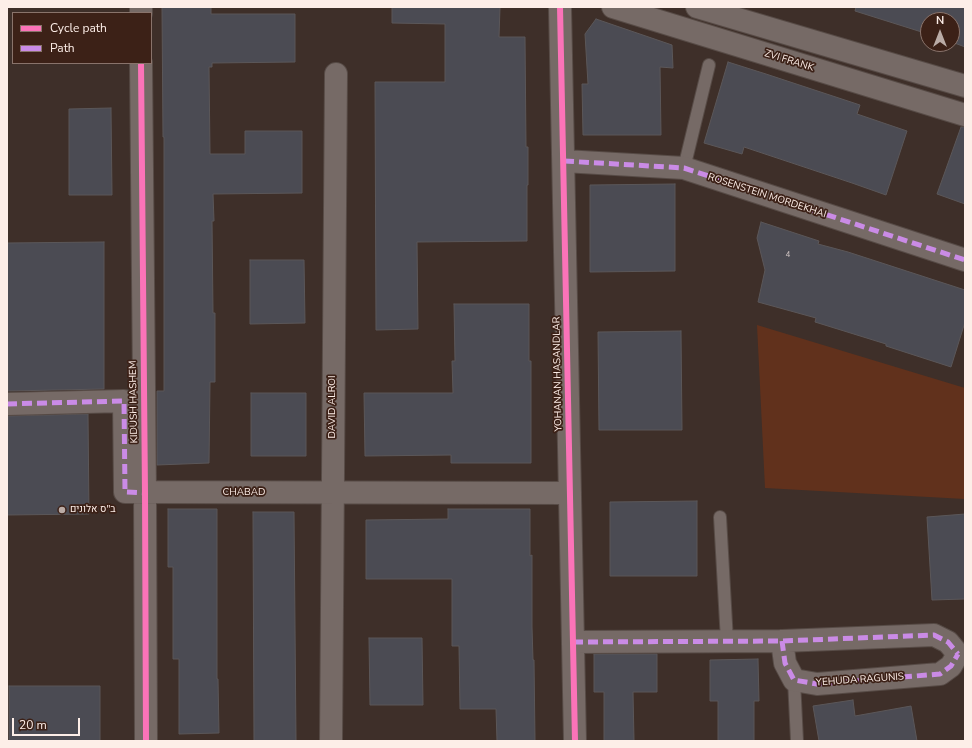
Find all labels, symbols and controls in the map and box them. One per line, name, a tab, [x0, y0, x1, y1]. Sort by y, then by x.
legend	[12, 12, 152, 64]
north arrow	[920, 12, 960, 52]
text: N	[936, 13, 944, 28]
text: Cycle path	[50, 20, 107, 36]
text: Path	[50, 40, 75, 56]
street label: ZVI FRANK	[763, 48, 815, 74]
street label: ROSENSTEIN MORDEKHAI	[706, 171, 828, 221]
house number: 4	[786, 250, 790, 260]
street label: YOHANAN HASANDLAR	[551, 316, 565, 432]
street label: KIDUSH HASHEM	[127, 360, 141, 444]
street label: DAVID ALROI	[327, 375, 339, 439]
street label: CHABAD	[222, 487, 266, 499]
place label: ב"ס אלונים	[70, 504, 116, 516]
marker: ב"ס אלונים	[57, 505, 67, 515]
street label: YEHUDA RAGUNIS	[815, 671, 905, 689]
scale bar	[14, 710, 82, 736]
text: 20 m	[19, 717, 47, 733]

